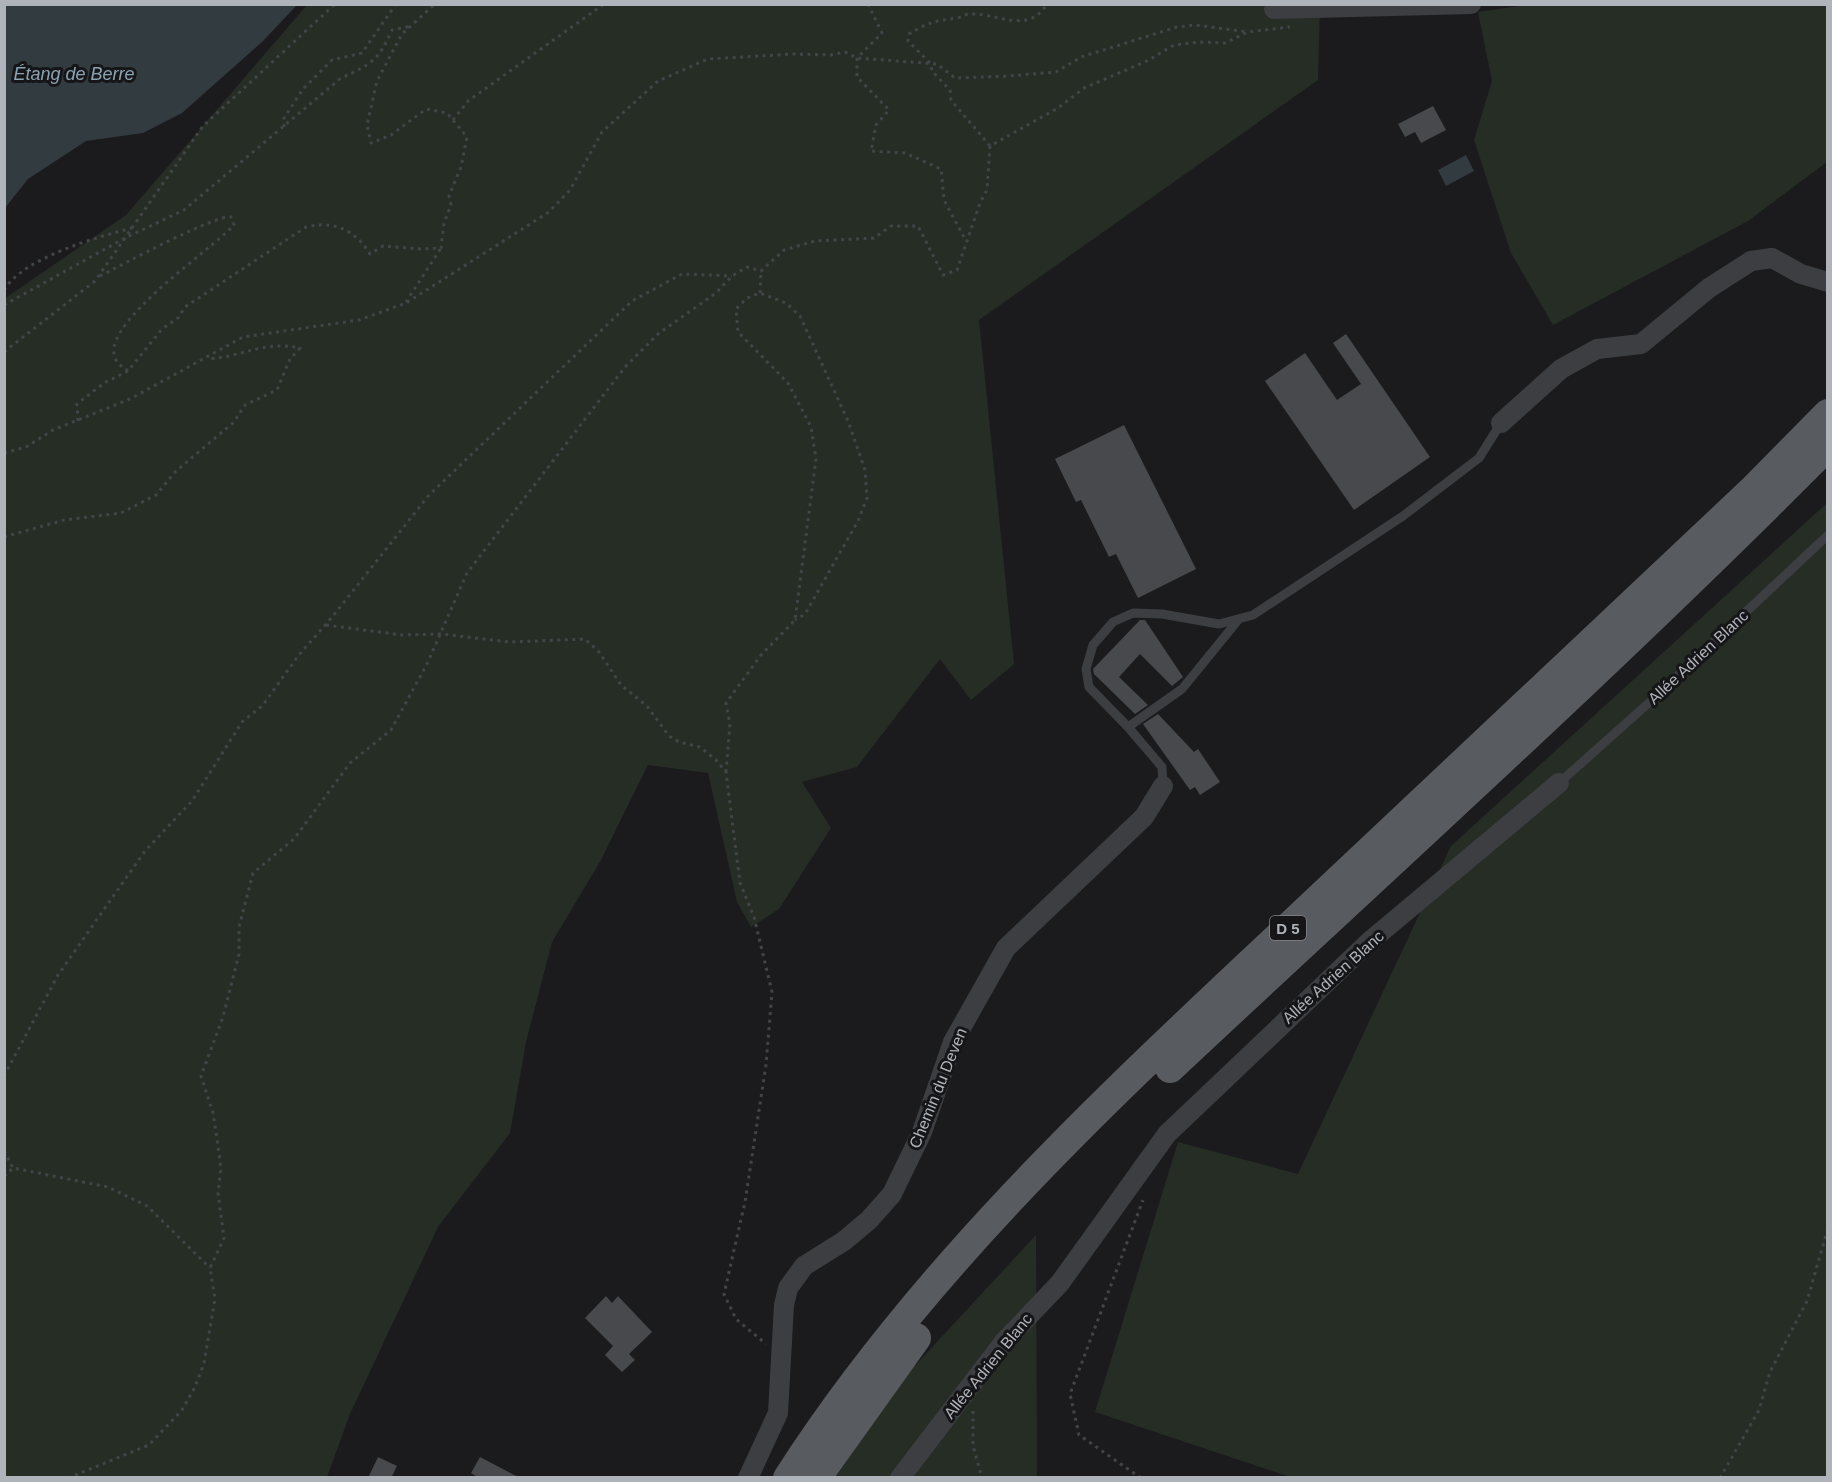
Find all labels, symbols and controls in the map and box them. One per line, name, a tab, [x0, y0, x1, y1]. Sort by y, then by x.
water label: Étang de Berre	[13, 64, 135, 84]
street label: Allée Adrien Blanc	[1645, 607, 1751, 707]
road number: D 5	[1270, 916, 1306, 940]
street label: Allée Adrien Blanc	[1279, 927, 1387, 1027]
street label: Chemin du Deven	[906, 1025, 970, 1151]
street label: Allée Adrien Blanc	[941, 1310, 1035, 1422]

